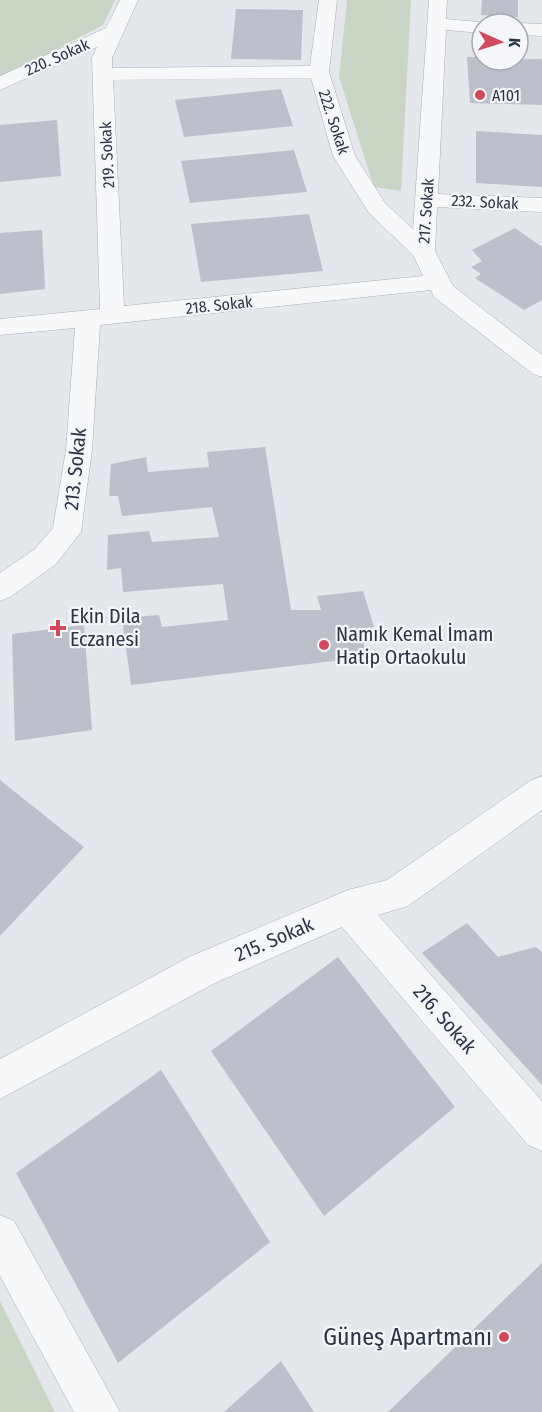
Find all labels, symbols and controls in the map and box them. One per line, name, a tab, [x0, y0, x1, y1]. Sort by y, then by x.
north arrow	[470, 12, 530, 72]
street label: 220. Sokak	[22, 34, 93, 80]
text: K	[505, 38, 524, 49]
place label: A101	[492, 86, 520, 105]
street label: 222. Sokak	[315, 87, 354, 157]
marker: A101	[473, 88, 487, 102]
street label: 219. Sokak	[96, 121, 118, 189]
street label: 217. Sokak	[414, 177, 438, 244]
street label: 232. Sokak	[451, 191, 520, 213]
street label: 218. Sokak	[185, 292, 254, 318]
street label: 213. Sokak	[59, 426, 91, 511]
place label: Ekin Dila Eczanesi	[70, 604, 141, 651]
marker: Ekin Dila Eczanesi	[51, 621, 65, 635]
place label: Namık Kemal İmam Hatip Ortaokulu	[336, 622, 493, 669]
marker: Namık Kemal İmam Hatip Ortaokulu	[317, 638, 331, 652]
street label: 215. Sokak	[231, 911, 317, 966]
street label: 216. Sokak	[409, 980, 482, 1059]
place label: Güneş Apartmanı	[323, 1323, 492, 1351]
marker: Güneş Apartmanı	[497, 1330, 511, 1344]

